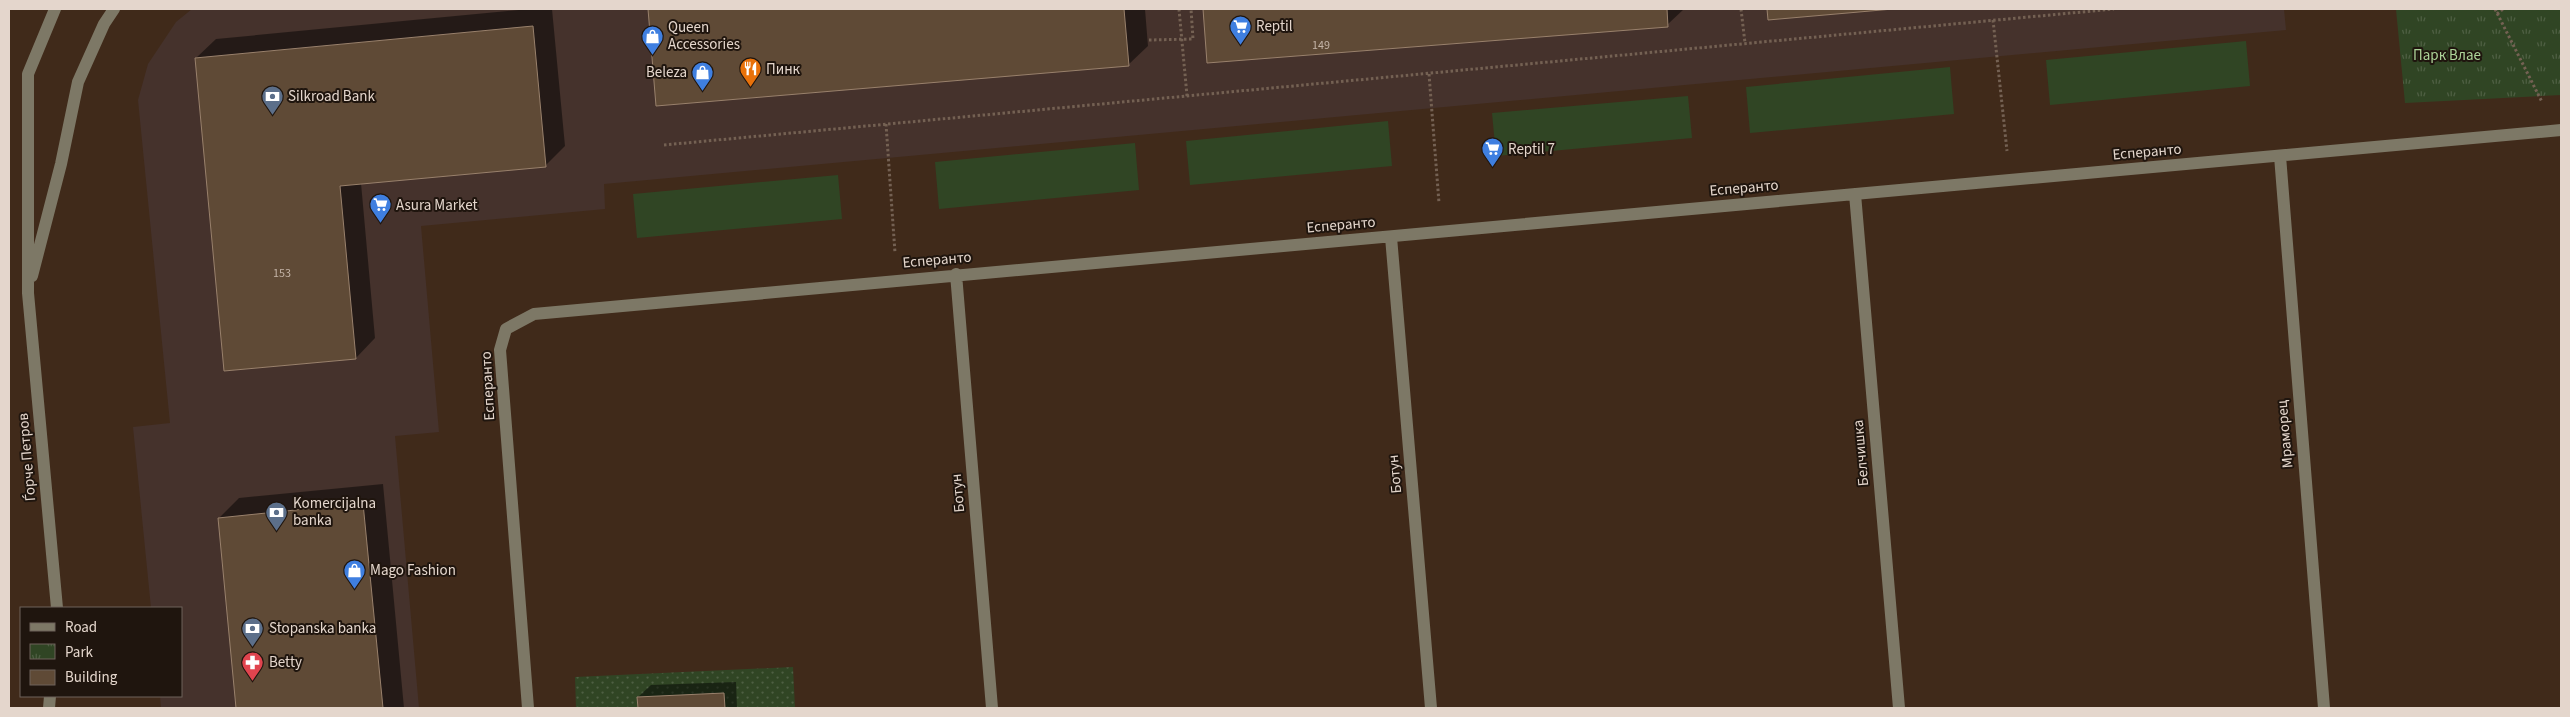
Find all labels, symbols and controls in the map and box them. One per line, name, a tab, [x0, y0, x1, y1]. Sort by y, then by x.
supermarket icon: Reptil	[1228, 14, 1252, 45]
place label: Reptil	[1256, 16, 1293, 37]
place label: Queen Accessories	[668, 17, 740, 55]
shop icon: Queen Accessories	[640, 24, 664, 55]
house number: 149	[1312, 37, 1330, 54]
park label: Парк Влае	[2413, 45, 2481, 66]
restaurant icon: Пинк	[738, 57, 762, 88]
place label: Пинк	[766, 59, 801, 80]
shop icon: Beleza	[691, 60, 715, 91]
place label: Beleza	[646, 62, 687, 83]
bank icon: Silkroad Bank	[260, 84, 284, 115]
place label: Silkroad Bank	[288, 86, 375, 107]
supermarket icon: Reptil 7	[1480, 137, 1504, 168]
place label: Reptil 7	[1508, 139, 1555, 160]
street label: Есперанто	[2112, 139, 2182, 165]
street label: Есперанто	[1709, 175, 1779, 201]
supermarket icon: Asura Market	[368, 193, 392, 224]
place label: Asura Market	[396, 195, 478, 216]
street label: Есперанто	[1306, 212, 1376, 238]
street label: Есперанто	[902, 247, 972, 273]
house number: 153	[273, 265, 291, 282]
street label: Есперанто	[476, 351, 500, 421]
street label: Мраморец	[2272, 398, 2298, 469]
street label: Ѓорче Петров	[13, 412, 41, 502]
street label: Белчишка	[1848, 419, 1874, 487]
street label: Ботун	[1383, 454, 1407, 494]
street label: Ботун	[946, 473, 970, 513]
place label: Komercijalna banka	[293, 493, 376, 531]
bank icon: Komercijalna banka	[265, 500, 289, 531]
shop icon: Mago Fashion	[342, 558, 366, 589]
place label: Mago Fashion	[370, 560, 456, 581]
legend	[20, 607, 182, 697]
bank icon: Stopanska banka	[241, 616, 265, 647]
text: Road	[65, 617, 97, 638]
place label: Stopanska banka	[269, 618, 376, 639]
text: Park	[65, 642, 94, 663]
pharmacy icon: Betty	[241, 650, 265, 681]
place label: Betty	[269, 652, 302, 673]
text: Building	[65, 667, 118, 688]

